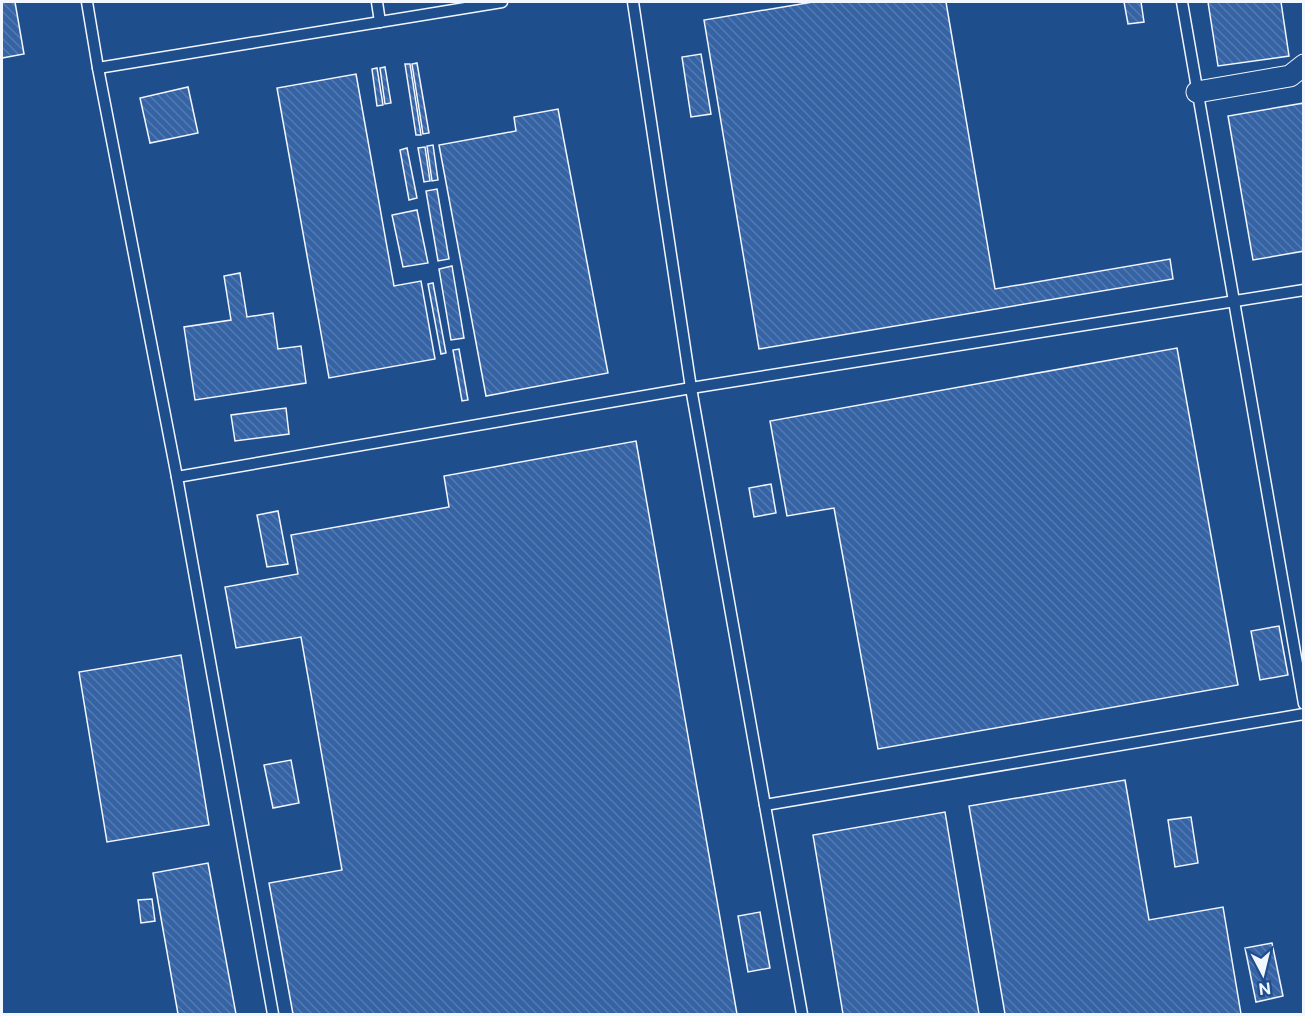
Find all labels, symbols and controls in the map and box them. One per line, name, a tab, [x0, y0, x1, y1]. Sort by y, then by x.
north arrow	[1233, 944, 1293, 1004]
text: N	[1257, 978, 1272, 999]

